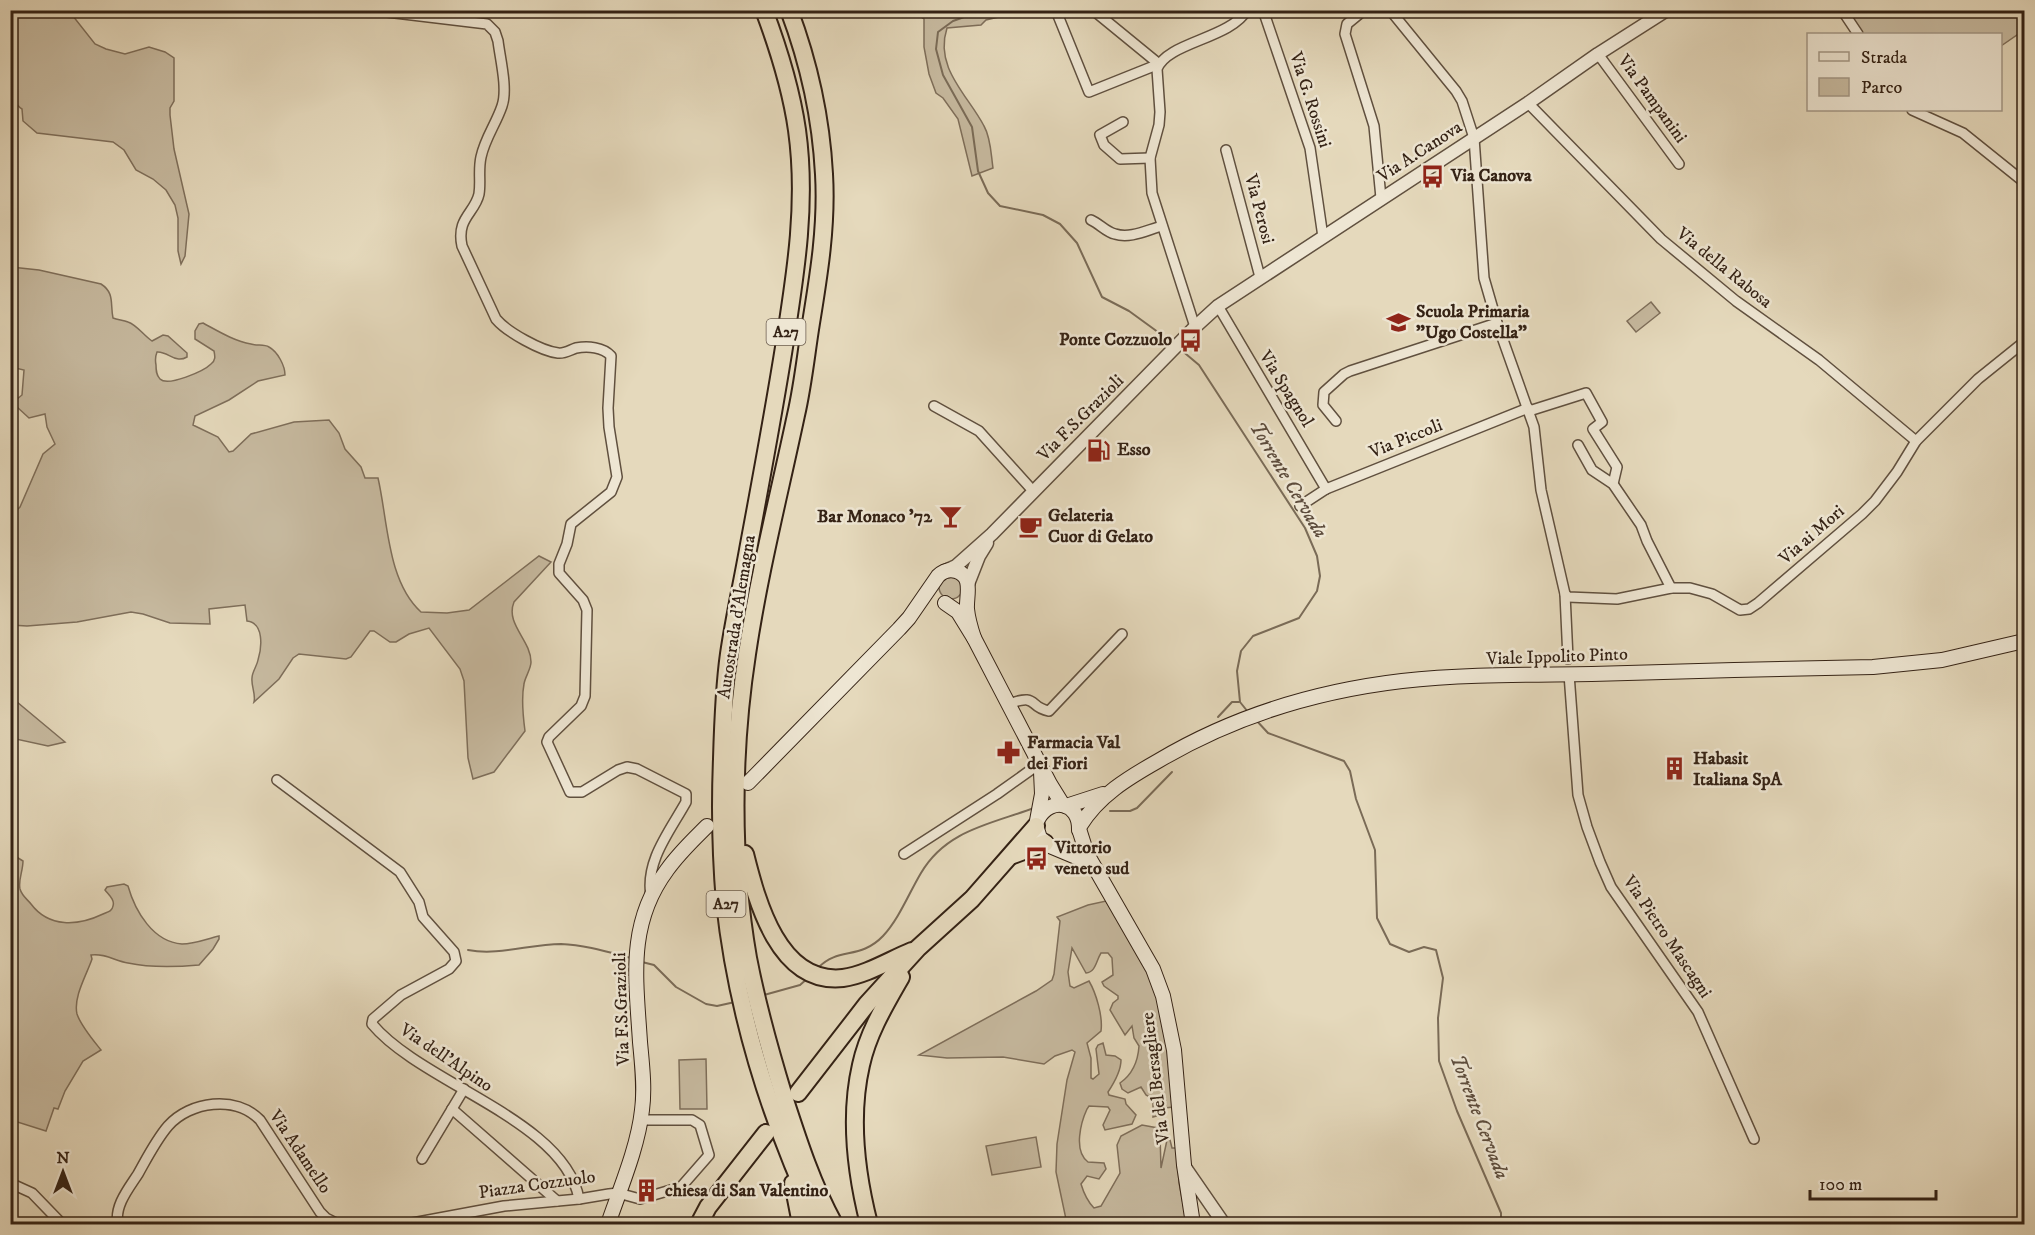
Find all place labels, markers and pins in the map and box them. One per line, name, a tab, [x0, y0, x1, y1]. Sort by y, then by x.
bus stop icon: Via Canova	[1420, 163, 1446, 189]
place label: Via Canova	[1450, 165, 1532, 187]
place label: Scuola Primaria "Ugo Costella"	[1416, 301, 1530, 344]
school or university icon: Scuola Primaria "Ugo Costella"	[1385, 309, 1411, 335]
bus stop icon: Ponte Cozzuolo	[1177, 327, 1203, 353]
place label: Ponte Cozzuolo	[1059, 329, 1172, 351]
fuel station icon: Esso	[1086, 437, 1112, 463]
place label: Esso	[1117, 439, 1151, 461]
bar icon: Bar Monaco '72	[937, 504, 963, 530]
place label: Gelateria Cuor di Gelato	[1048, 505, 1153, 548]
place label: Bar Monaco '72	[817, 506, 933, 528]
cafe icon: Gelateria Cuor di Gelato	[1017, 513, 1043, 539]
place label: Farmacia Val dei Fiori	[1027, 732, 1121, 775]
pharmacy icon: Farmacia Val dei Fiori	[996, 740, 1022, 766]
place label: Habasit Italiana SpA	[1693, 748, 1783, 791]
building icon: Habasit Italiana SpA	[1662, 756, 1688, 782]
place label: Vittorio veneto sud	[1054, 837, 1130, 880]
bus stop icon: Vittorio veneto sud	[1024, 845, 1050, 871]
building icon: chiesa di San Valentino	[634, 1178, 660, 1204]
place label: chiesa di San Valentino	[665, 1180, 828, 1202]

